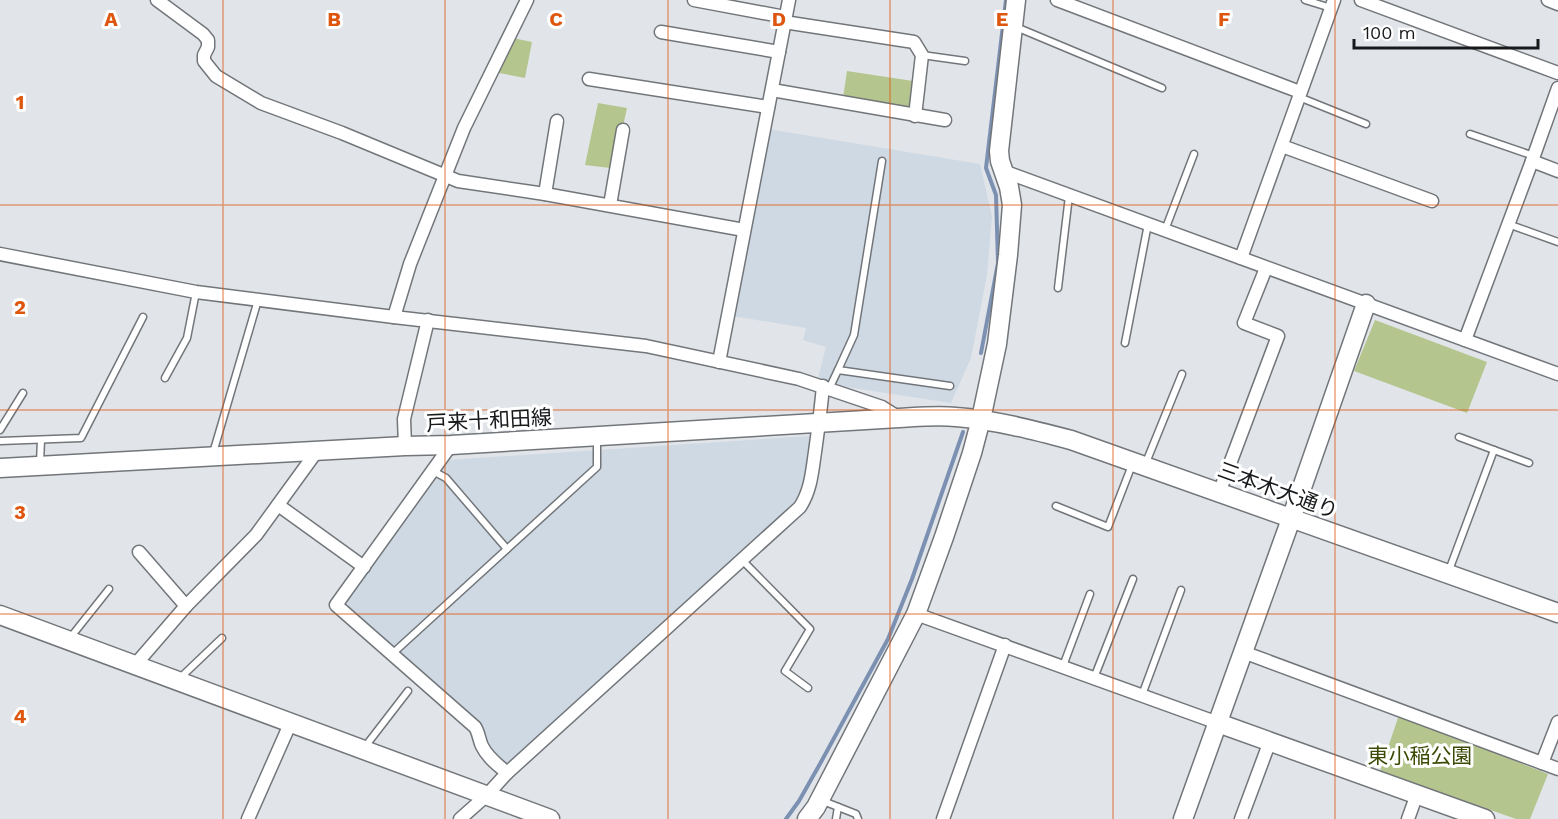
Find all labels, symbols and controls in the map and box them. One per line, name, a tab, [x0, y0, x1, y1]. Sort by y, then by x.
text: A	[104, 7, 118, 31]
text: B	[327, 7, 341, 31]
text: C	[549, 7, 563, 31]
text: D	[772, 7, 786, 31]
text: E	[996, 7, 1008, 31]
text: F	[1218, 7, 1230, 31]
scale bar	[1354, 12, 1538, 50]
text: 100 m	[1363, 22, 1416, 43]
text: 1	[16, 90, 24, 114]
text: 2	[14, 295, 26, 319]
street label: 戸来十和田線	[425, 404, 553, 436]
street label: 三本木大通り	[1215, 457, 1341, 523]
text: 3	[14, 500, 26, 524]
text: 4	[14, 704, 27, 728]
park label: 東小稲公園	[1368, 743, 1473, 768]

